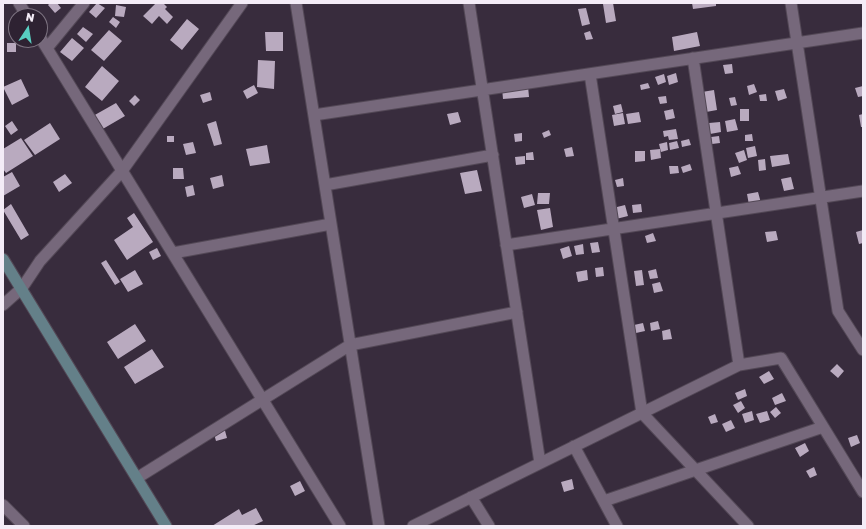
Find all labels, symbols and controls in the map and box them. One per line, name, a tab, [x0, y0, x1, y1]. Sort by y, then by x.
north arrow	[8, 8, 48, 48]
text: N	[25, 10, 36, 24]

